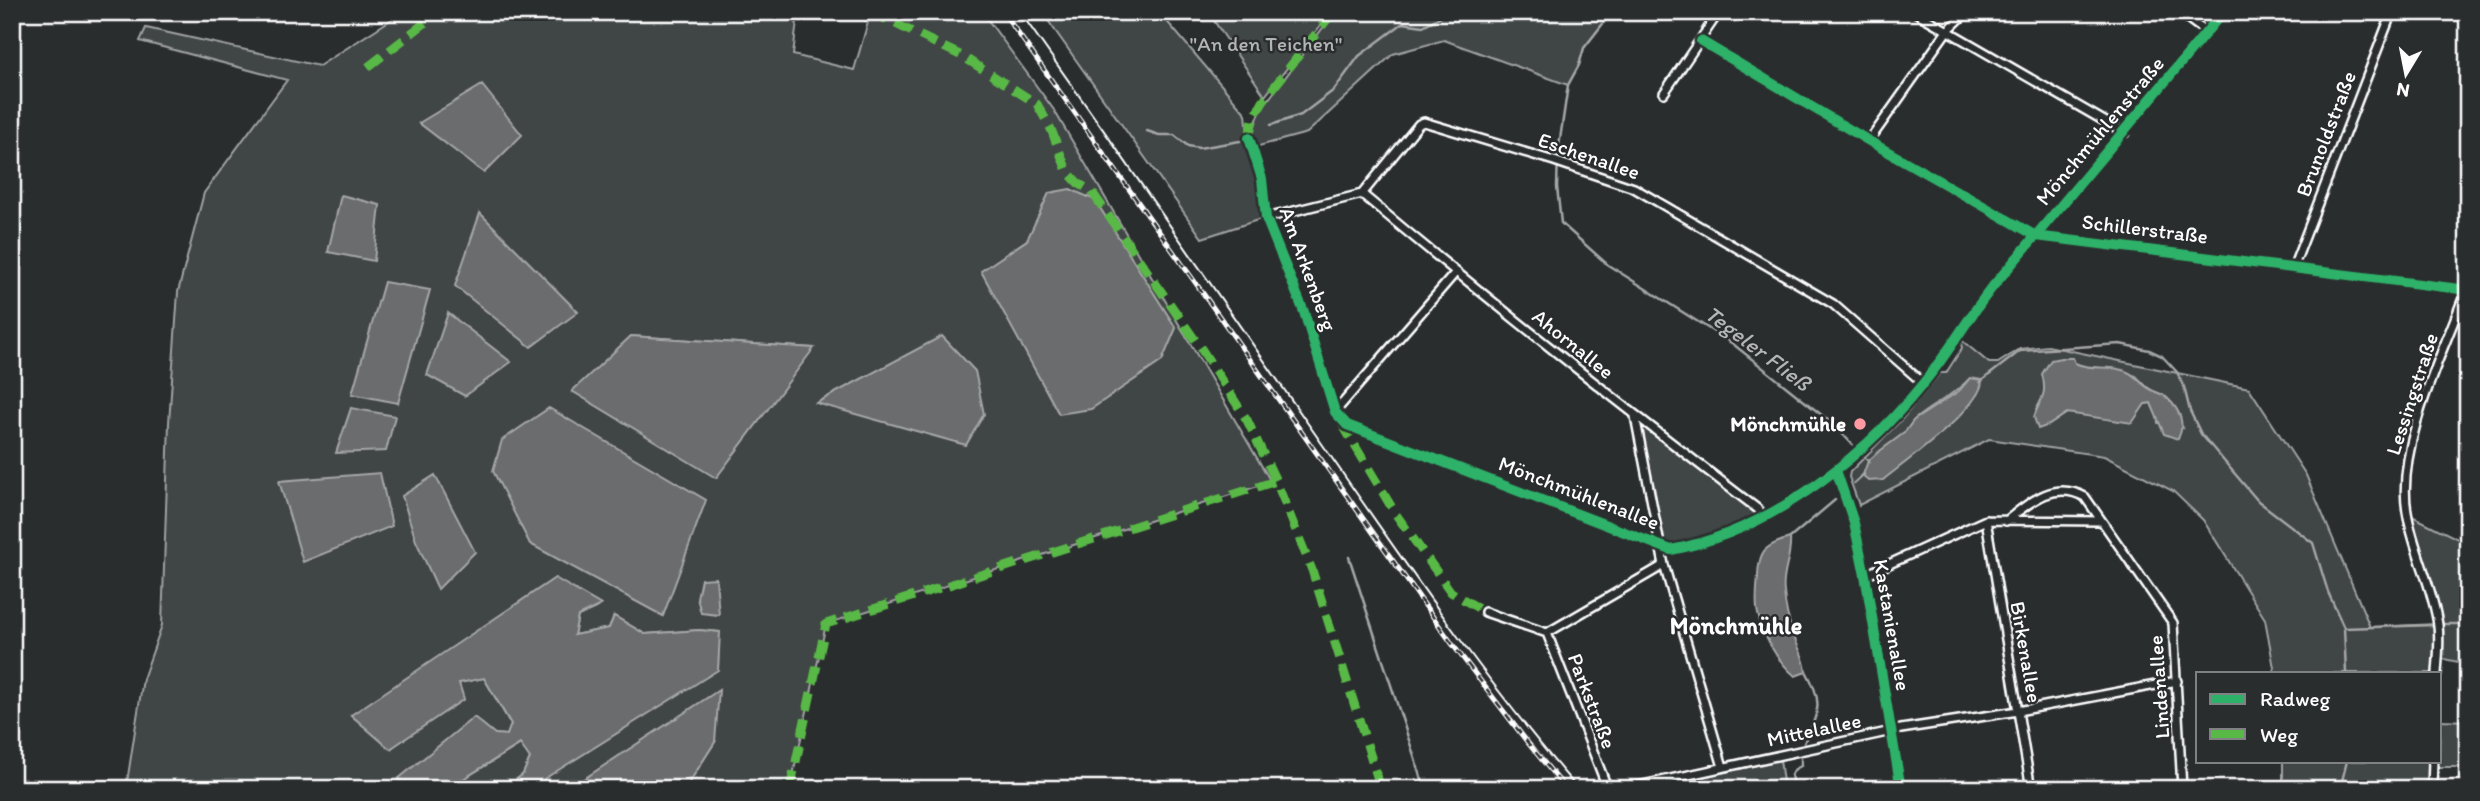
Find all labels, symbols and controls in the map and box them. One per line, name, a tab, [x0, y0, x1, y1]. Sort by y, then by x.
park label: "An den Teichen"	[1190, 31, 1342, 56]
north arrow	[2372, 38, 2442, 108]
street label: Mönchmühlenstraße	[2030, 51, 2169, 210]
street label: Brunoldstraße	[2290, 68, 2361, 200]
text: N	[2395, 78, 2411, 103]
street label: Eschenallee	[1535, 126, 1643, 185]
street label: Am Arkenberg	[1275, 204, 1343, 334]
street label: Schillerstraße	[2081, 208, 2209, 249]
water label: Tegeler Fließ	[1699, 299, 1818, 398]
street label: Ahornallee	[1527, 303, 1619, 384]
street label: Lessingstraße	[2380, 330, 2443, 458]
place label: Mönchmühle	[1730, 411, 1846, 436]
marker: Mönchmühle	[1852, 416, 1868, 432]
street label: Mönchmühlenallee	[1495, 450, 1663, 535]
street label: Kastanienallee	[1869, 557, 1916, 693]
street label: Birkenallee	[2005, 599, 2048, 705]
district label: Mönchmühle	[1670, 611, 1802, 640]
street label: Lindenallee	[2142, 634, 2175, 740]
street label: Parkstraße	[1563, 650, 1622, 752]
legend	[2196, 672, 2442, 762]
text: Radweg	[2260, 686, 2330, 711]
street label: Mittelallee	[1765, 707, 1863, 752]
text: Weg	[2260, 722, 2298, 747]

